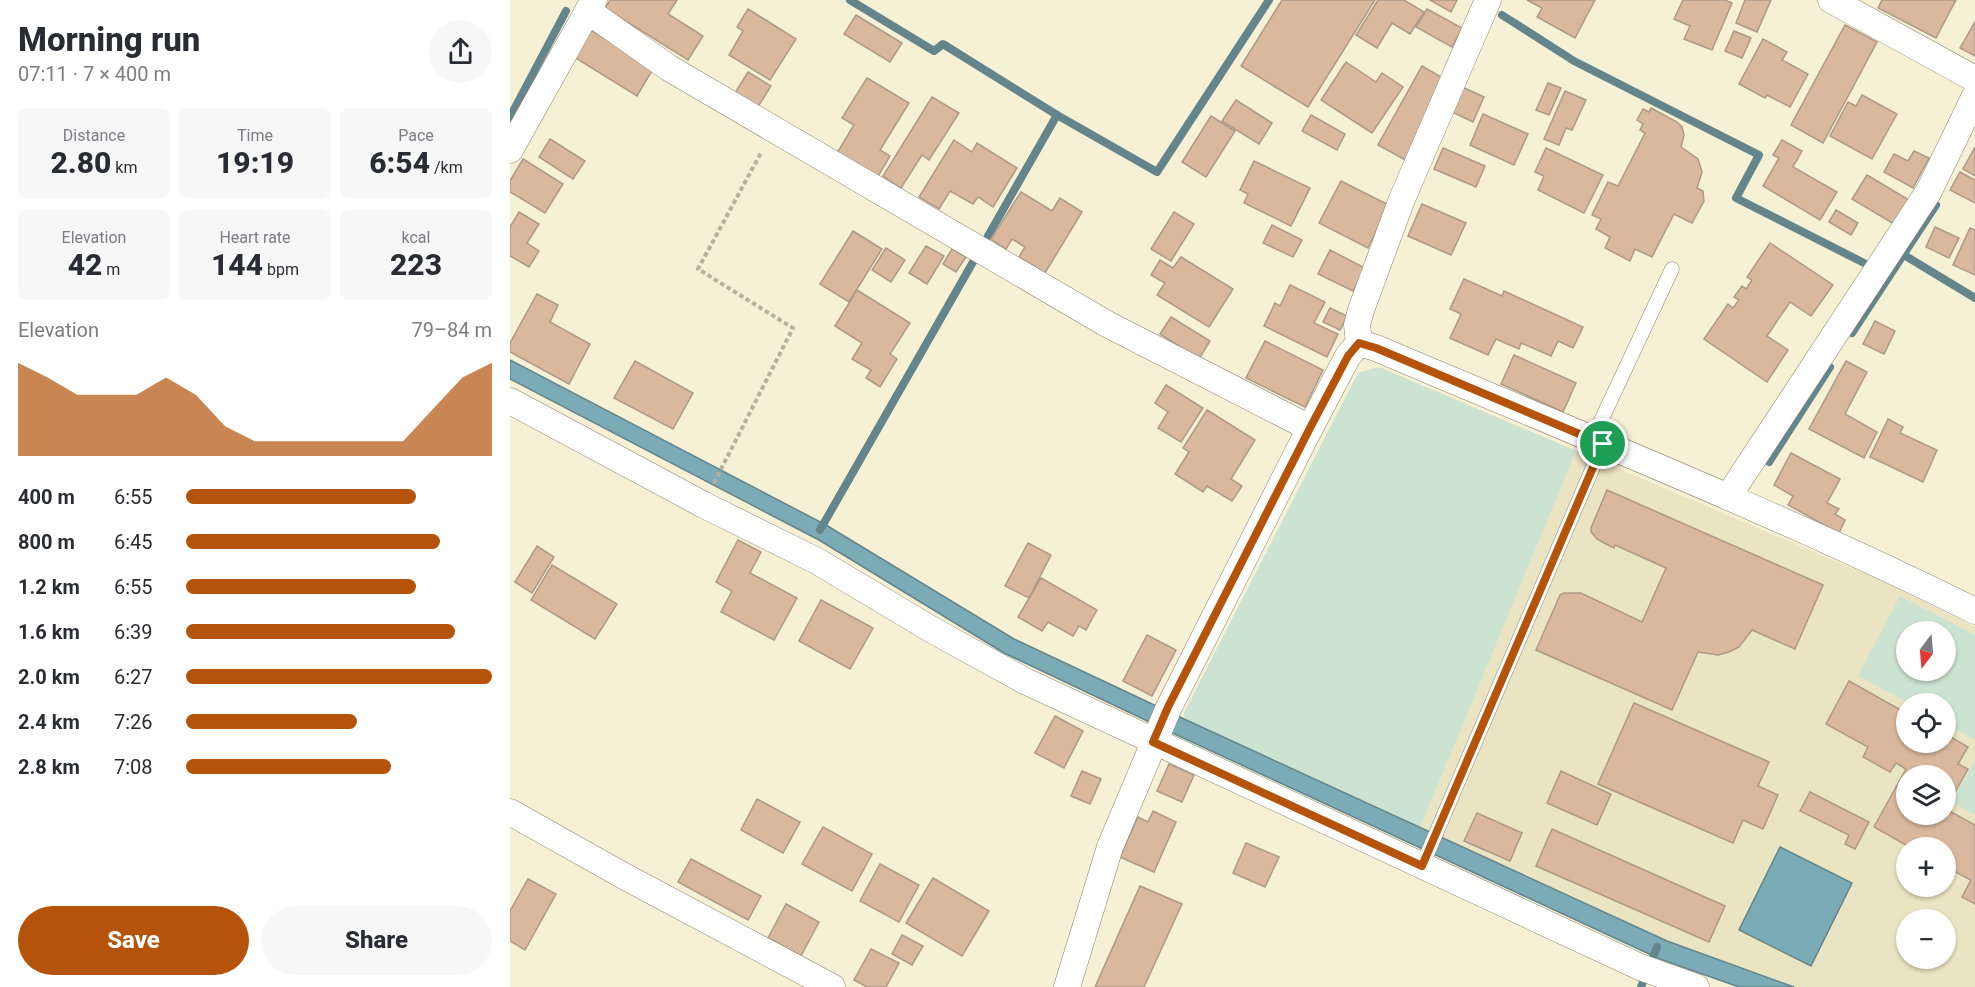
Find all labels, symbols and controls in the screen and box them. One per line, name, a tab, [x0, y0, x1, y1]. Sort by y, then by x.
text: Morning run	[18, 20, 200, 59]
button: share	[429, 20, 492, 83]
text: 07:11 · 7 × 400 m	[18, 62, 171, 86]
text: Distance	[63, 126, 125, 145]
text: Time	[237, 126, 273, 145]
text: Pace	[398, 126, 434, 145]
text: 2.80	[51, 145, 111, 180]
text: 19:19	[216, 145, 294, 180]
text: 6:54	[369, 145, 430, 180]
text: km	[111, 158, 137, 177]
text: /km	[430, 158, 463, 177]
text: Elevation	[62, 228, 126, 247]
text: Heart rate	[219, 228, 291, 247]
text: kcal	[402, 228, 430, 247]
text: 42	[68, 247, 102, 282]
text: 144	[211, 247, 263, 282]
text: 223	[390, 247, 442, 282]
text: m	[102, 260, 120, 279]
text: bpm	[263, 260, 299, 279]
text: Elevation	[18, 318, 99, 342]
text: 79–84 m	[411, 318, 492, 342]
pin	[1577, 418, 1628, 469]
icon: arrive	[1586, 427, 1619, 460]
text: 400 m	[18, 485, 75, 509]
text: 6:55	[114, 485, 153, 509]
text: 800 m	[18, 530, 75, 554]
text: 6:45	[114, 530, 153, 554]
text: 1.2 km	[18, 575, 80, 599]
text: 6:55	[114, 575, 153, 599]
text: 1.6 km	[18, 620, 80, 644]
text: 6:39	[114, 620, 153, 644]
north arrow	[1896, 621, 1956, 681]
map controls	[1896, 621, 1956, 969]
text: 2.0 km	[18, 665, 80, 689]
text: 6:27	[114, 665, 153, 689]
button: locate	[1896, 693, 1956, 753]
text: 2.4 km	[18, 710, 80, 734]
text: 7:26	[114, 710, 153, 734]
text: 2.8 km	[18, 755, 80, 779]
text: 7:08	[114, 755, 153, 779]
button: layers	[1896, 765, 1956, 825]
button: +	[1896, 837, 1956, 897]
button: Save	[18, 906, 249, 975]
button: Share	[261, 906, 492, 975]
button: −	[1896, 909, 1956, 969]

